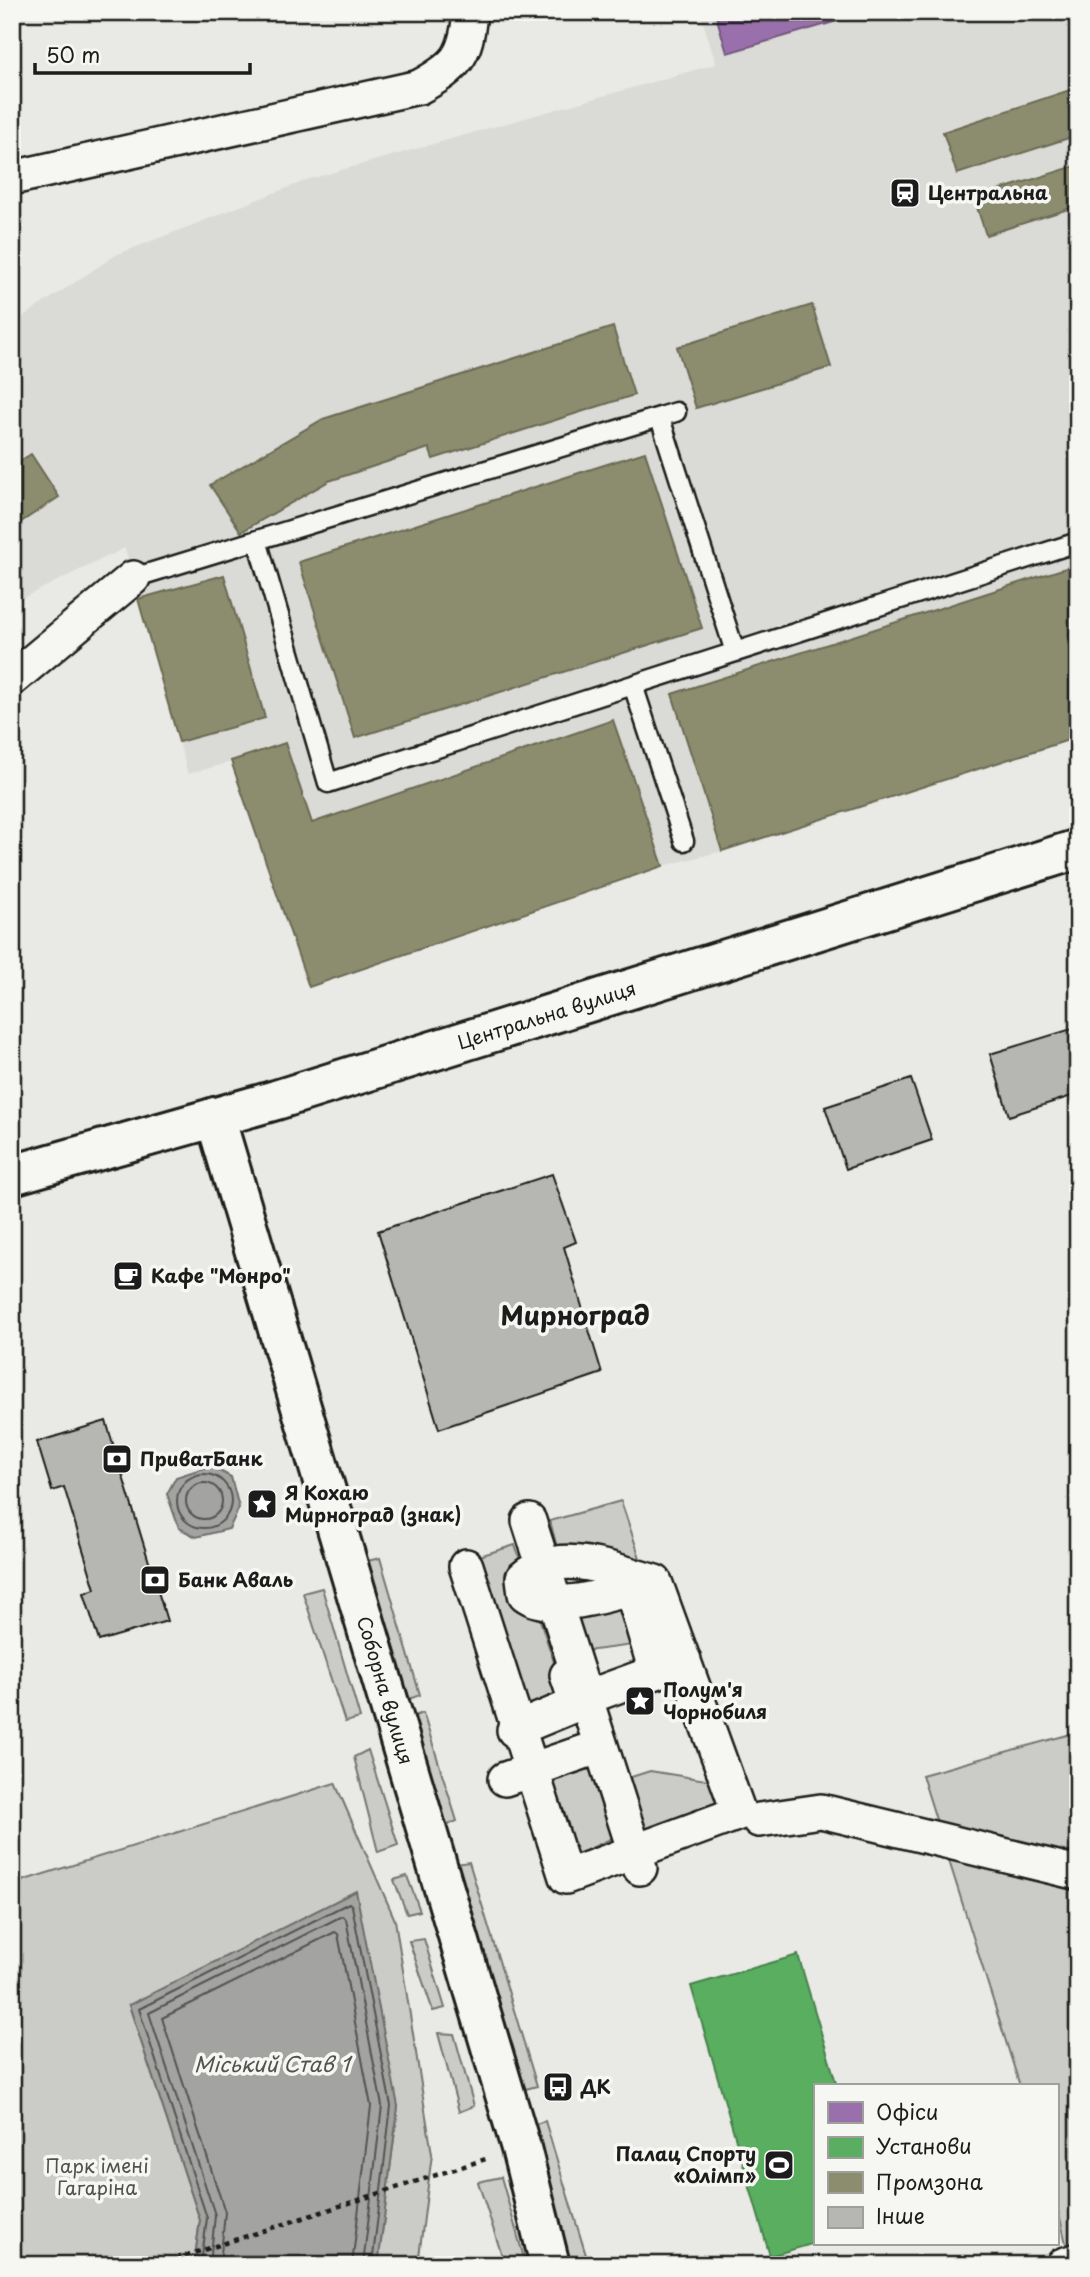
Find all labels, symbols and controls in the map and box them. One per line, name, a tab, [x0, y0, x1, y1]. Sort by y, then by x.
scale bar	[35, 32, 250, 76]
text: 50 m	[46, 38, 100, 70]
station icon: Центральна	[888, 176, 922, 210]
place label: Центральна	[928, 178, 1048, 206]
street label: Центральна вулиця	[454, 973, 639, 1055]
cafe icon: Кафе "Монро"	[111, 1259, 145, 1293]
place label: Кафе "Монро"	[151, 1261, 291, 1289]
district label: Мирноград	[500, 1295, 650, 1334]
bank icon: ПриватБанк	[100, 1442, 134, 1476]
place label: ПриватБанк	[140, 1444, 263, 1472]
place label: Я Кохаю Мирноград (знак)	[285, 1478, 461, 1528]
place icon: Я Кохаю Мирноград (знак)	[245, 1487, 279, 1521]
bank icon: Банк Аваль	[138, 1563, 172, 1597]
place label: Банк Аваль	[178, 1565, 293, 1593]
street label: Соборна вулиця	[351, 1612, 421, 1768]
place label: Полум'я Чорнобиля	[663, 1675, 767, 1725]
place icon: Полум'я Чорнобиля	[623, 1684, 657, 1718]
water label: Міський Став 1	[194, 2047, 353, 2079]
bus stop icon: ДК	[541, 2070, 575, 2104]
place label: ДК	[580, 2072, 611, 2100]
legend	[814, 2084, 1058, 2246]
text: Офіси	[876, 2095, 938, 2127]
text: Установи	[876, 2129, 972, 2161]
place label: Палац Спорту «Олімп»	[616, 2139, 756, 2189]
sports icon: Палац Спорту «Олімп»	[762, 2148, 796, 2182]
park label: Парк імені Гагаріна	[45, 2151, 149, 2201]
text: Промзона	[876, 2165, 983, 2197]
text: Інше	[876, 2199, 925, 2231]

